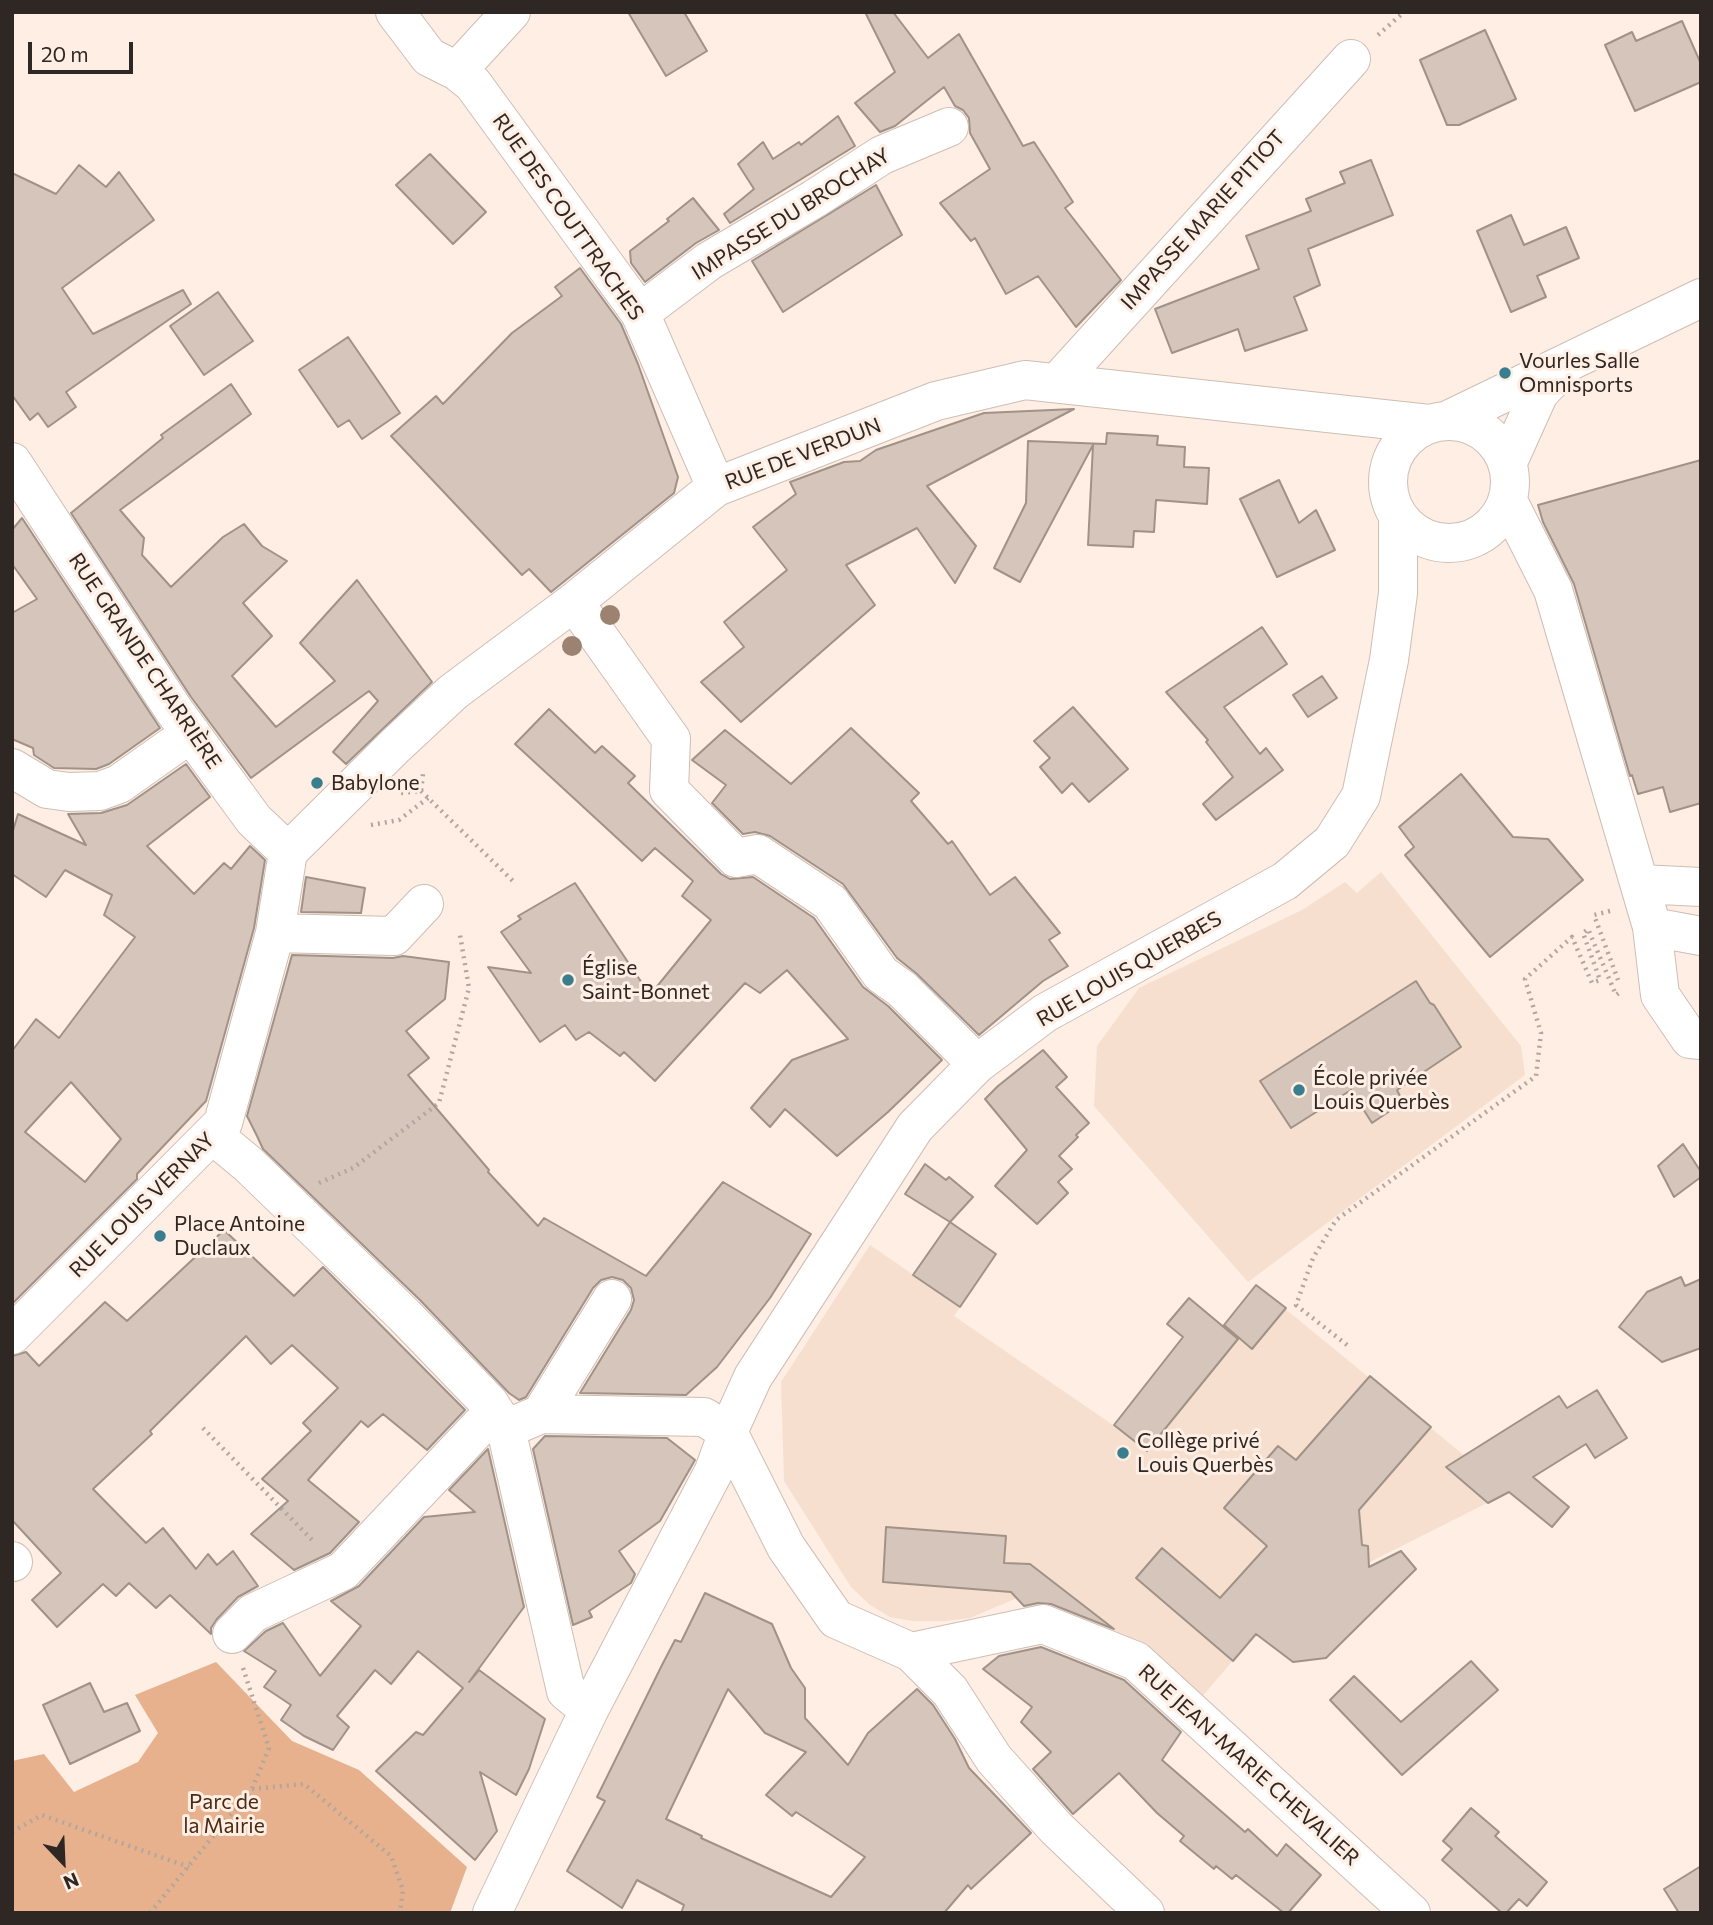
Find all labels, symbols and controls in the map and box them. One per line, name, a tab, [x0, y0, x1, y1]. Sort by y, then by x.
scale bar	[32, 28, 136, 72]
text: 20 m	[41, 41, 89, 66]
street label: RUE DES COUTTRACHES	[487, 109, 649, 325]
street label: IMPASSE MARIE PITIOT	[1116, 125, 1290, 315]
street label: IMPASSE DU BROCHAY	[687, 143, 895, 285]
place label: Vourles Salle Omnisports	[1519, 348, 1640, 398]
marker: Vourles Salle Omnisports	[1497, 365, 1513, 381]
street label: RUE DE VERDUN	[721, 413, 885, 495]
street label: RUE GRANDE CHARRIÈRE	[63, 548, 227, 774]
place label: Babylone	[331, 770, 420, 796]
marker: Babylone	[309, 775, 325, 791]
street label: RUE LOUIS QUERBES	[1032, 906, 1226, 1032]
place label: Église Saint-Bonnet	[582, 955, 710, 1005]
marker: Église Saint-Bonnet	[560, 972, 576, 988]
place label: École privée Louis Querbès	[1313, 1065, 1450, 1115]
marker: École privée Louis Querbès	[1291, 1082, 1307, 1098]
street label: RUE LOUIS VERNAY	[64, 1127, 220, 1283]
place label: Place Antoine Duclaux	[174, 1211, 305, 1261]
marker: Place Antoine Duclaux	[152, 1228, 168, 1244]
place label: Collège privé Louis Querbès	[1137, 1428, 1274, 1478]
marker: Collège privé Louis Querbès	[1115, 1445, 1131, 1461]
street label: RUE JEAN-MARIE CHEVALIER	[1133, 1659, 1365, 1871]
park label: Parc de la Mairie	[183, 1789, 265, 1839]
north arrow	[28, 1827, 98, 1897]
text: N	[60, 1868, 82, 1895]

